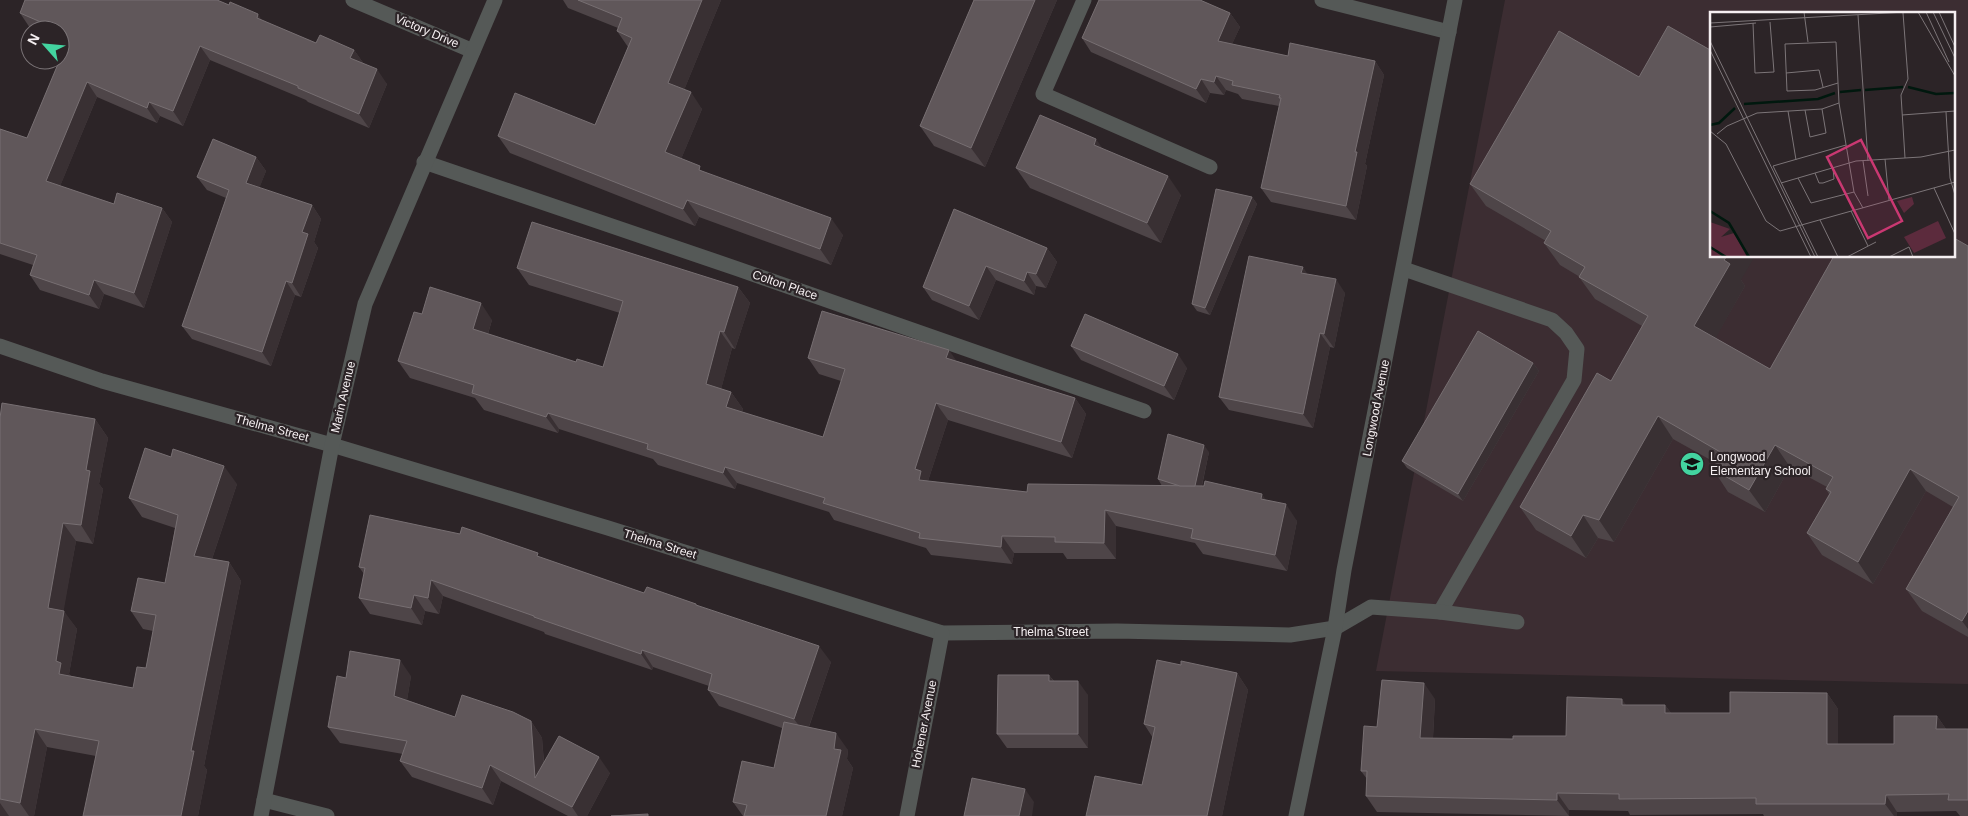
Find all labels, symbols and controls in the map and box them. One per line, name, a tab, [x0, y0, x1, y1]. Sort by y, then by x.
street label: Victory Drive	[393, 11, 461, 51]
inset map	[1710, 12, 1956, 258]
north arrow	[20, 20, 70, 70]
text: N	[24, 31, 43, 47]
street label: Colton Place	[751, 267, 820, 303]
street label: Longwood Avenue	[1360, 358, 1392, 458]
street label: Marin Avenue	[328, 359, 358, 434]
street label: Thelma Street	[234, 411, 311, 445]
place label: Longwood Elementary School	[1710, 450, 1811, 478]
school or university icon: Longwood Elementary School	[1679, 451, 1705, 477]
street label: Thelma Street	[622, 526, 699, 562]
street label: Thelma Street	[1013, 625, 1089, 639]
street label: Hohener Avenue	[909, 679, 939, 769]

